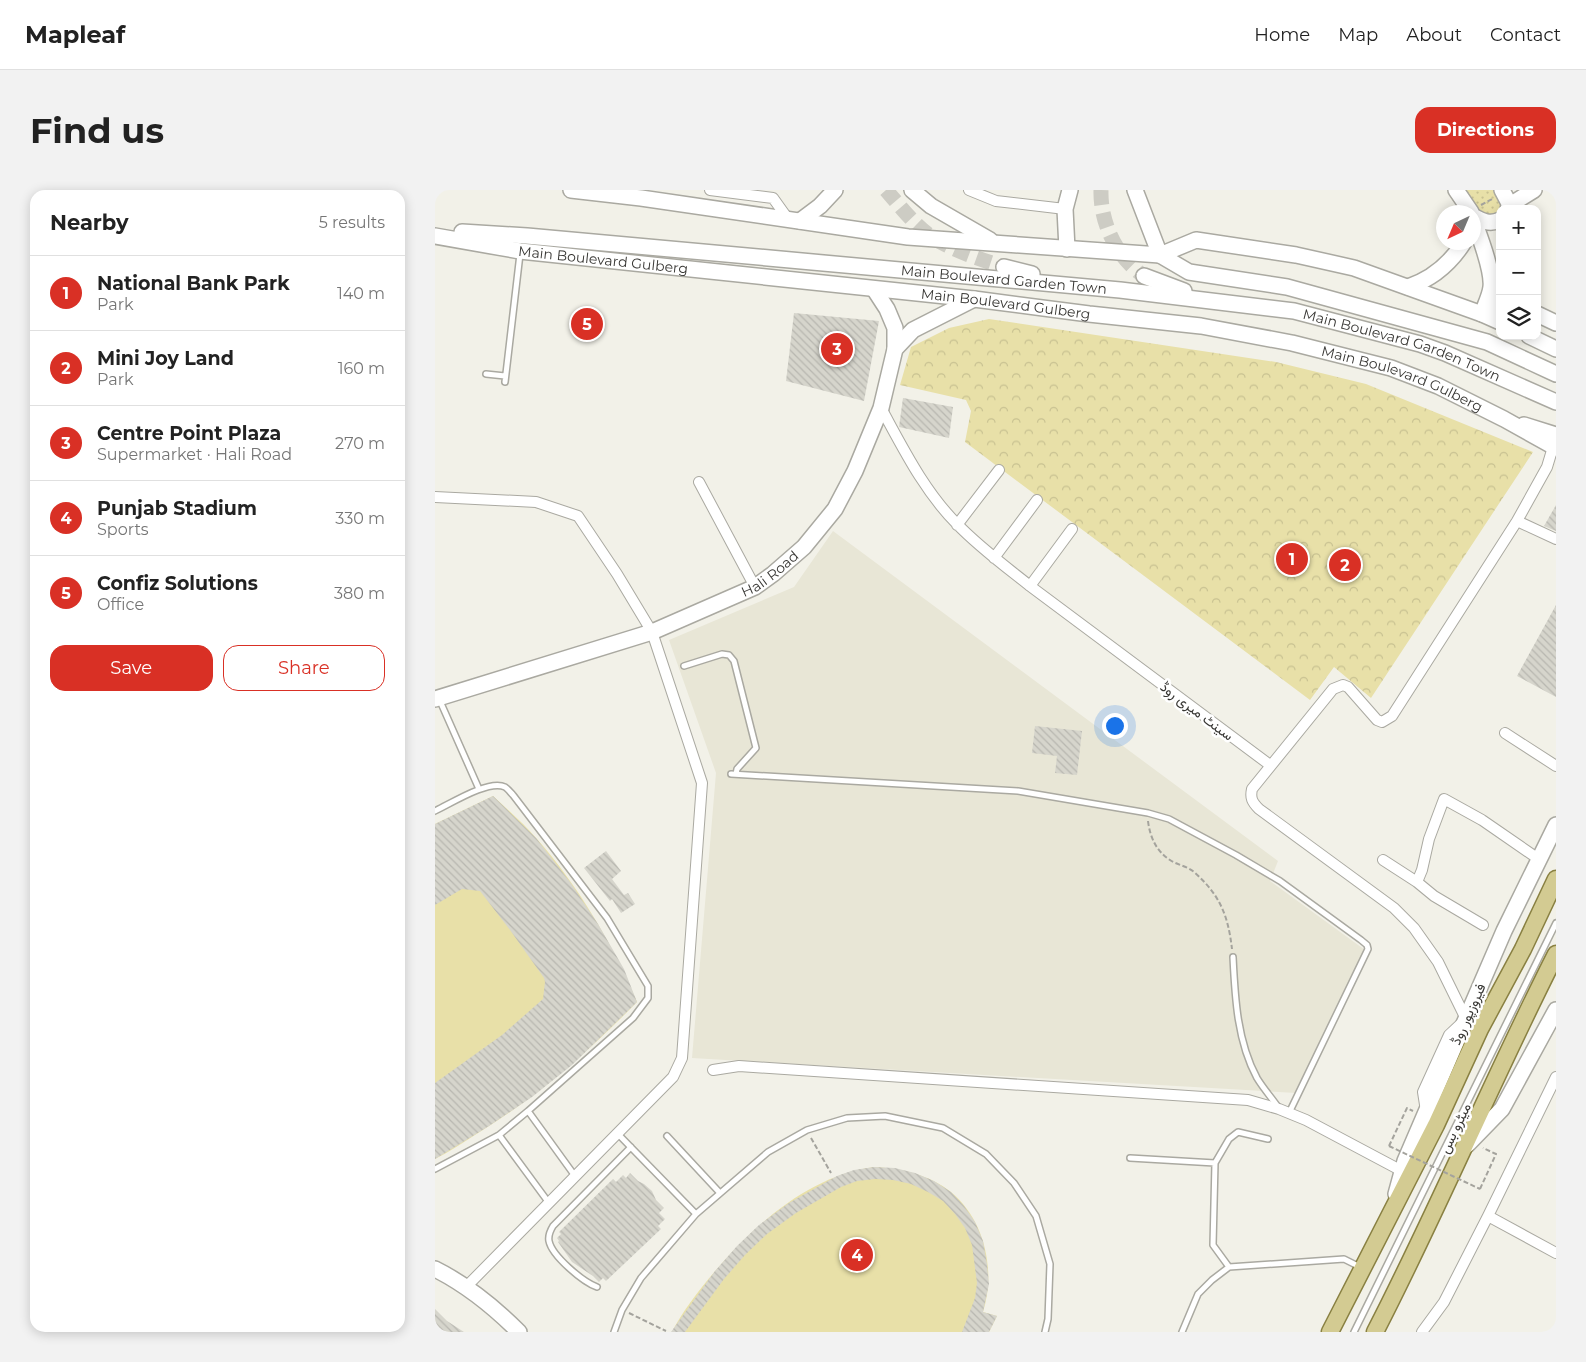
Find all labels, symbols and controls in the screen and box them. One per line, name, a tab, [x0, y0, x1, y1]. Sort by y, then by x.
text: Mapleaf	[25, 20, 125, 49]
text: Home	[1254, 24, 1310, 46]
text: Map	[1338, 24, 1378, 46]
text: About	[1406, 24, 1462, 46]
text: Contact	[1490, 24, 1561, 46]
button: Directions	[1415, 107, 1556, 153]
text: Find us	[30, 109, 164, 152]
north arrow	[1436, 205, 1481, 250]
map controls	[1496, 205, 1541, 340]
button: +	[1496, 205, 1541, 250]
text: Nearby	[50, 210, 129, 235]
text: 5 results	[319, 213, 385, 232]
street label: Main Boulevard Gulberg	[517, 242, 689, 278]
button: −	[1496, 250, 1541, 295]
street label: Main Boulevard Garden Town	[900, 261, 1108, 298]
text: National Bank Park	[97, 272, 290, 295]
text: 1	[63, 284, 69, 303]
text: 140 m	[337, 284, 385, 303]
street label: Main Boulevard Gulberg	[920, 284, 1092, 323]
text: Park	[97, 295, 134, 314]
button: layers	[1496, 295, 1541, 340]
pin: 5	[571, 305, 603, 343]
street label: Main Boulevard Garden Town	[1301, 305, 1503, 385]
pin: 3	[821, 330, 853, 368]
street label: Main Boulevard Gulberg	[1319, 342, 1486, 416]
text: Mini Joy Land	[97, 347, 234, 370]
text: 2	[61, 359, 71, 378]
text: 160 m	[338, 359, 385, 378]
text: Park	[97, 370, 134, 389]
text: Centre Point Plaza	[97, 422, 281, 445]
text: 3	[61, 434, 71, 453]
text: 270 m	[335, 434, 385, 453]
text: Supermarket · Hali Road	[97, 445, 292, 464]
text: Punjab Stadium	[97, 497, 257, 520]
text: 4	[60, 509, 72, 528]
text: 330 m	[335, 509, 385, 528]
text: Sports	[97, 520, 149, 539]
pin: 1	[1276, 540, 1308, 578]
pin: 2	[1329, 546, 1361, 584]
street label: Hali Road	[738, 547, 802, 601]
text: Confiz Solutions	[97, 572, 258, 595]
text: 5	[61, 584, 71, 603]
text: 380 m	[334, 584, 385, 603]
text: Office	[97, 595, 144, 614]
button: Save	[50, 645, 213, 691]
button: Share	[223, 645, 385, 691]
street label: سینٹ میری روڈ	[1157, 678, 1237, 744]
your location	[1102, 713, 1128, 739]
street label: فیروزپور روڈ	[1446, 980, 1490, 1048]
street label: میٹرو بس	[1435, 1100, 1475, 1156]
pin: 4	[841, 1236, 873, 1274]

